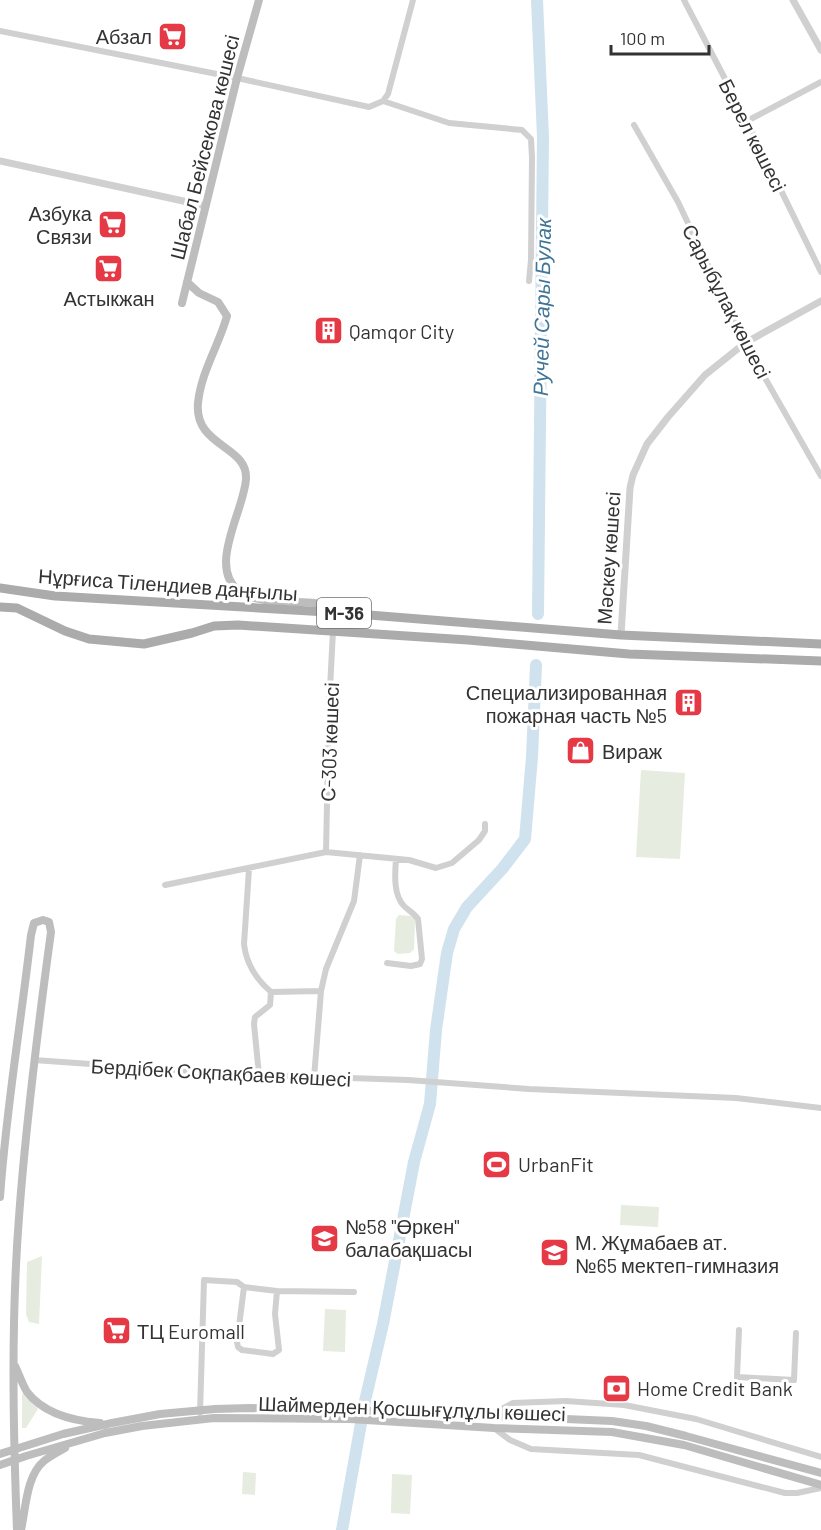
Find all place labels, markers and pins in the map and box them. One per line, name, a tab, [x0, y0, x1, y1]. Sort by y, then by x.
supermarket icon: Абзал	[157, 20, 189, 52]
place label: Абзал	[96, 24, 152, 48]
place label: Азбука Связи	[28, 201, 93, 248]
supermarket icon: Азбука Связи	[97, 208, 129, 240]
supermarket icon: Астыкжан	[93, 252, 125, 284]
place label: Астыкжан	[63, 286, 155, 310]
building icon: Qamqor City	[312, 315, 344, 347]
place label: Qamqor City	[349, 319, 454, 343]
place label: Специализированная пожарная часть №5	[466, 680, 667, 727]
building icon: Специализированная пожарная часть №5	[672, 687, 704, 719]
shop icon: Вираж	[565, 735, 597, 767]
place label: Вираж	[602, 739, 663, 763]
sports icon: UrbanFit	[481, 1148, 513, 1180]
place label: UrbanFit	[518, 1152, 594, 1176]
place label: №58 "Өркен" балабақшасы	[345, 1214, 472, 1261]
school or university icon: №58 "Өркен" балабақшасы	[308, 1222, 340, 1254]
place label: М. Жұмабаев ат. №65 мектеп-гимназия	[575, 1230, 779, 1277]
school or university icon: М. Жұмабаев ат. №65 мектеп-гимназия	[538, 1237, 570, 1269]
supermarket icon: ТЦ Euromall	[100, 1315, 132, 1347]
place label: ТЦ Euromall	[137, 1319, 245, 1343]
bank icon: Home Credit Bank	[600, 1372, 632, 1404]
place label: Home Credit Bank	[637, 1376, 793, 1400]

